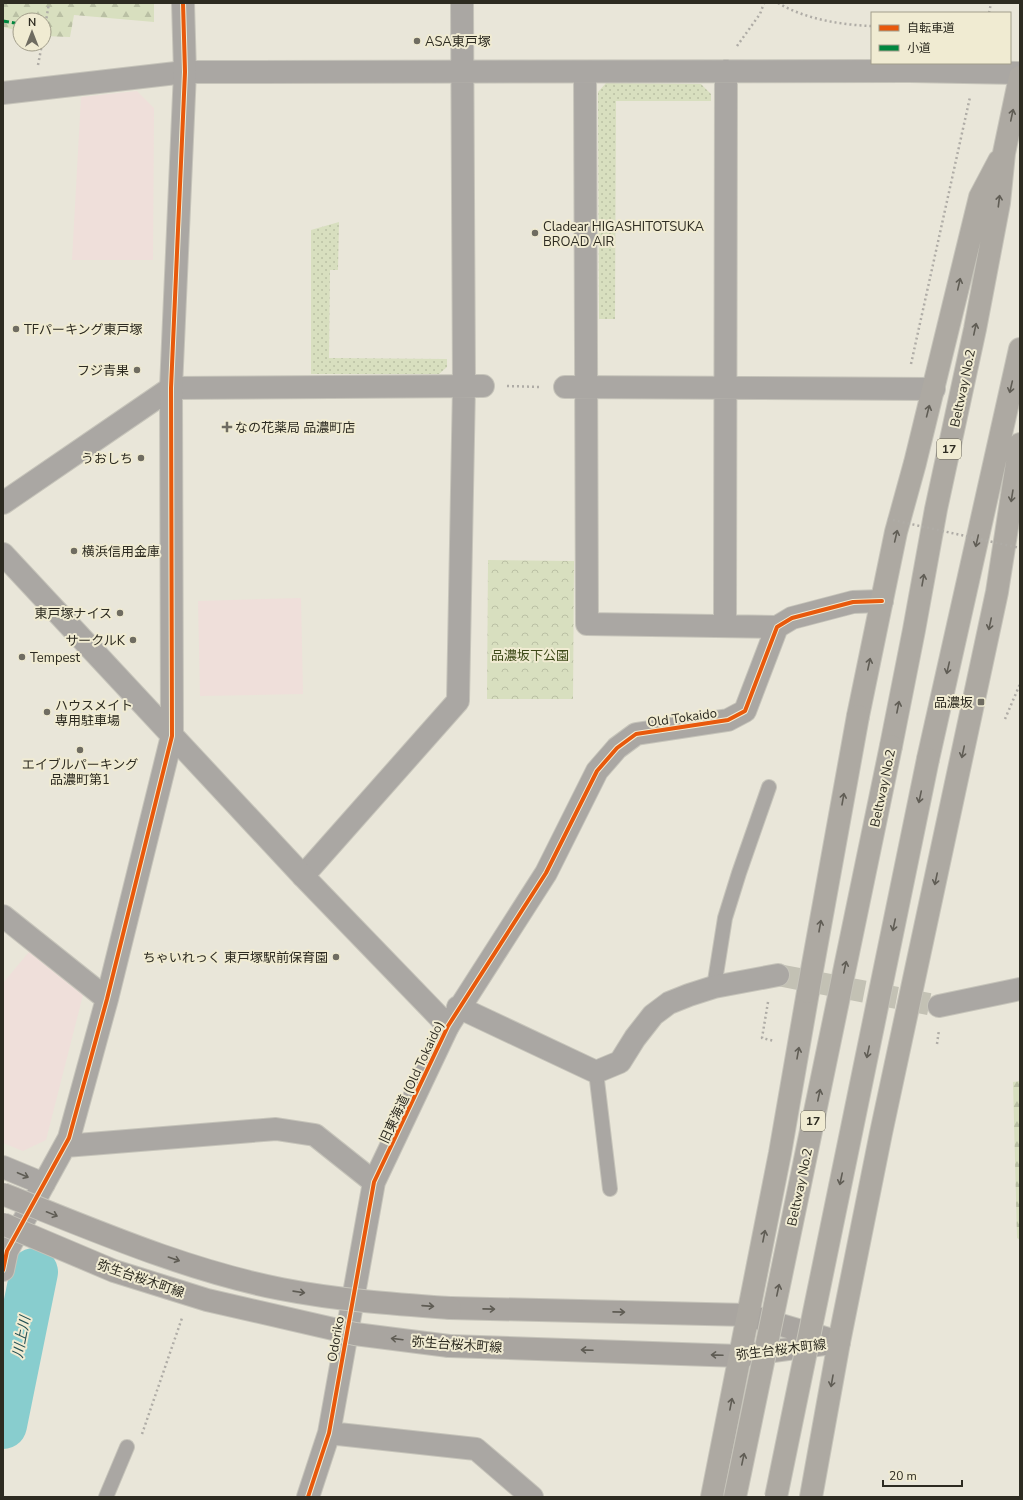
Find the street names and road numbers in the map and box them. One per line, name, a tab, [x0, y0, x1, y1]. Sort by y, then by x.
street label: Beltway No.2	[946, 348, 980, 429]
road number: 17	[937, 439, 961, 459]
street label: Old Tokaido	[646, 704, 718, 732]
street label: Beltway No.2	[866, 748, 900, 829]
street label: 旧東海道 (Old Tokaido)	[376, 1018, 448, 1147]
road number: 17	[801, 1111, 825, 1131]
street label: Beltway No.2	[783, 1147, 817, 1228]
street label: 弥生台桜木町線	[95, 1256, 187, 1302]
street label: Odoriko	[323, 1315, 349, 1363]
street label: 弥生台桜木町線	[411, 1333, 503, 1357]
street label: 弥生台桜木町線	[735, 1336, 827, 1364]

